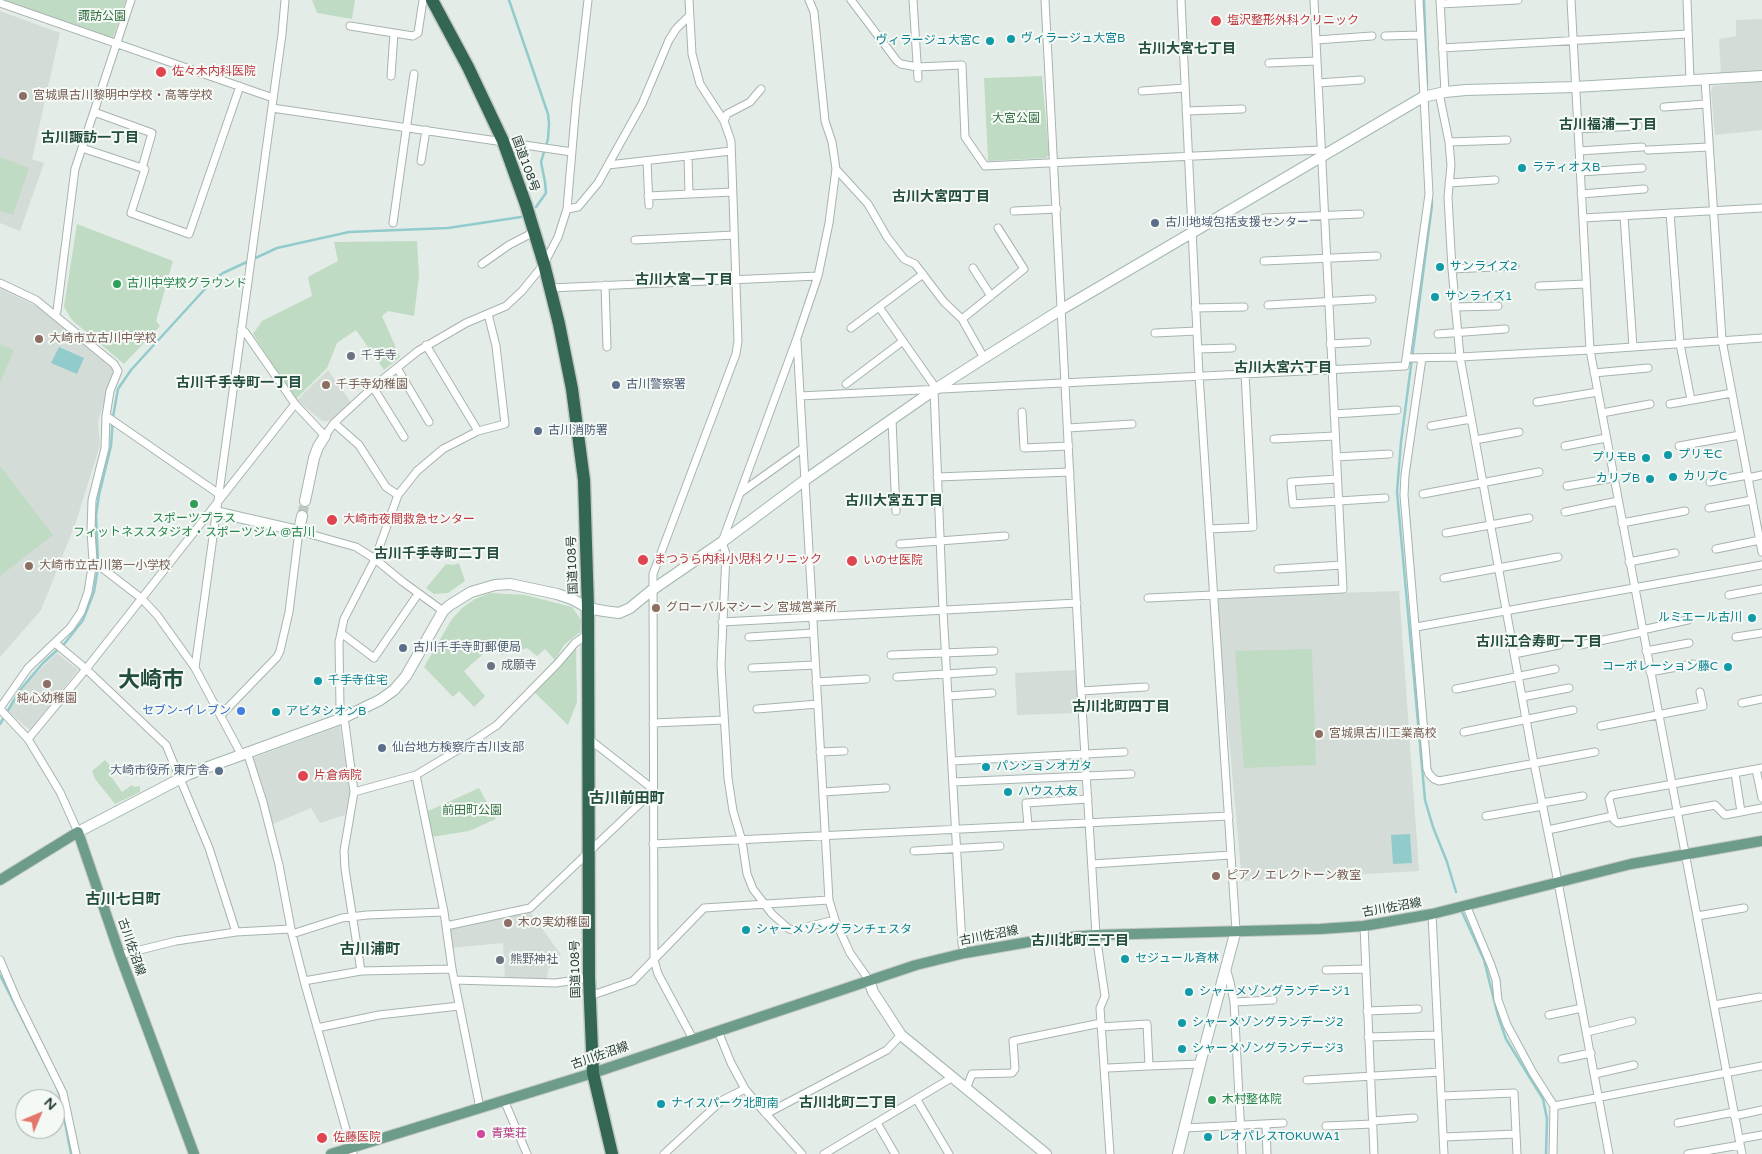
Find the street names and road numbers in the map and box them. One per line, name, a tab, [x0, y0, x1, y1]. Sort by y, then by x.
street label: 国道108号	[508, 134, 542, 194]
street label: 国道108号	[565, 535, 581, 595]
street label: 古川佐沼線	[1361, 896, 1423, 920]
street label: 古川佐沼線	[114, 916, 148, 978]
street label: 古川佐沼線	[958, 923, 1020, 949]
street label: 国道108号	[568, 940, 584, 998]
street label: 古川佐沼線	[569, 1039, 631, 1073]

